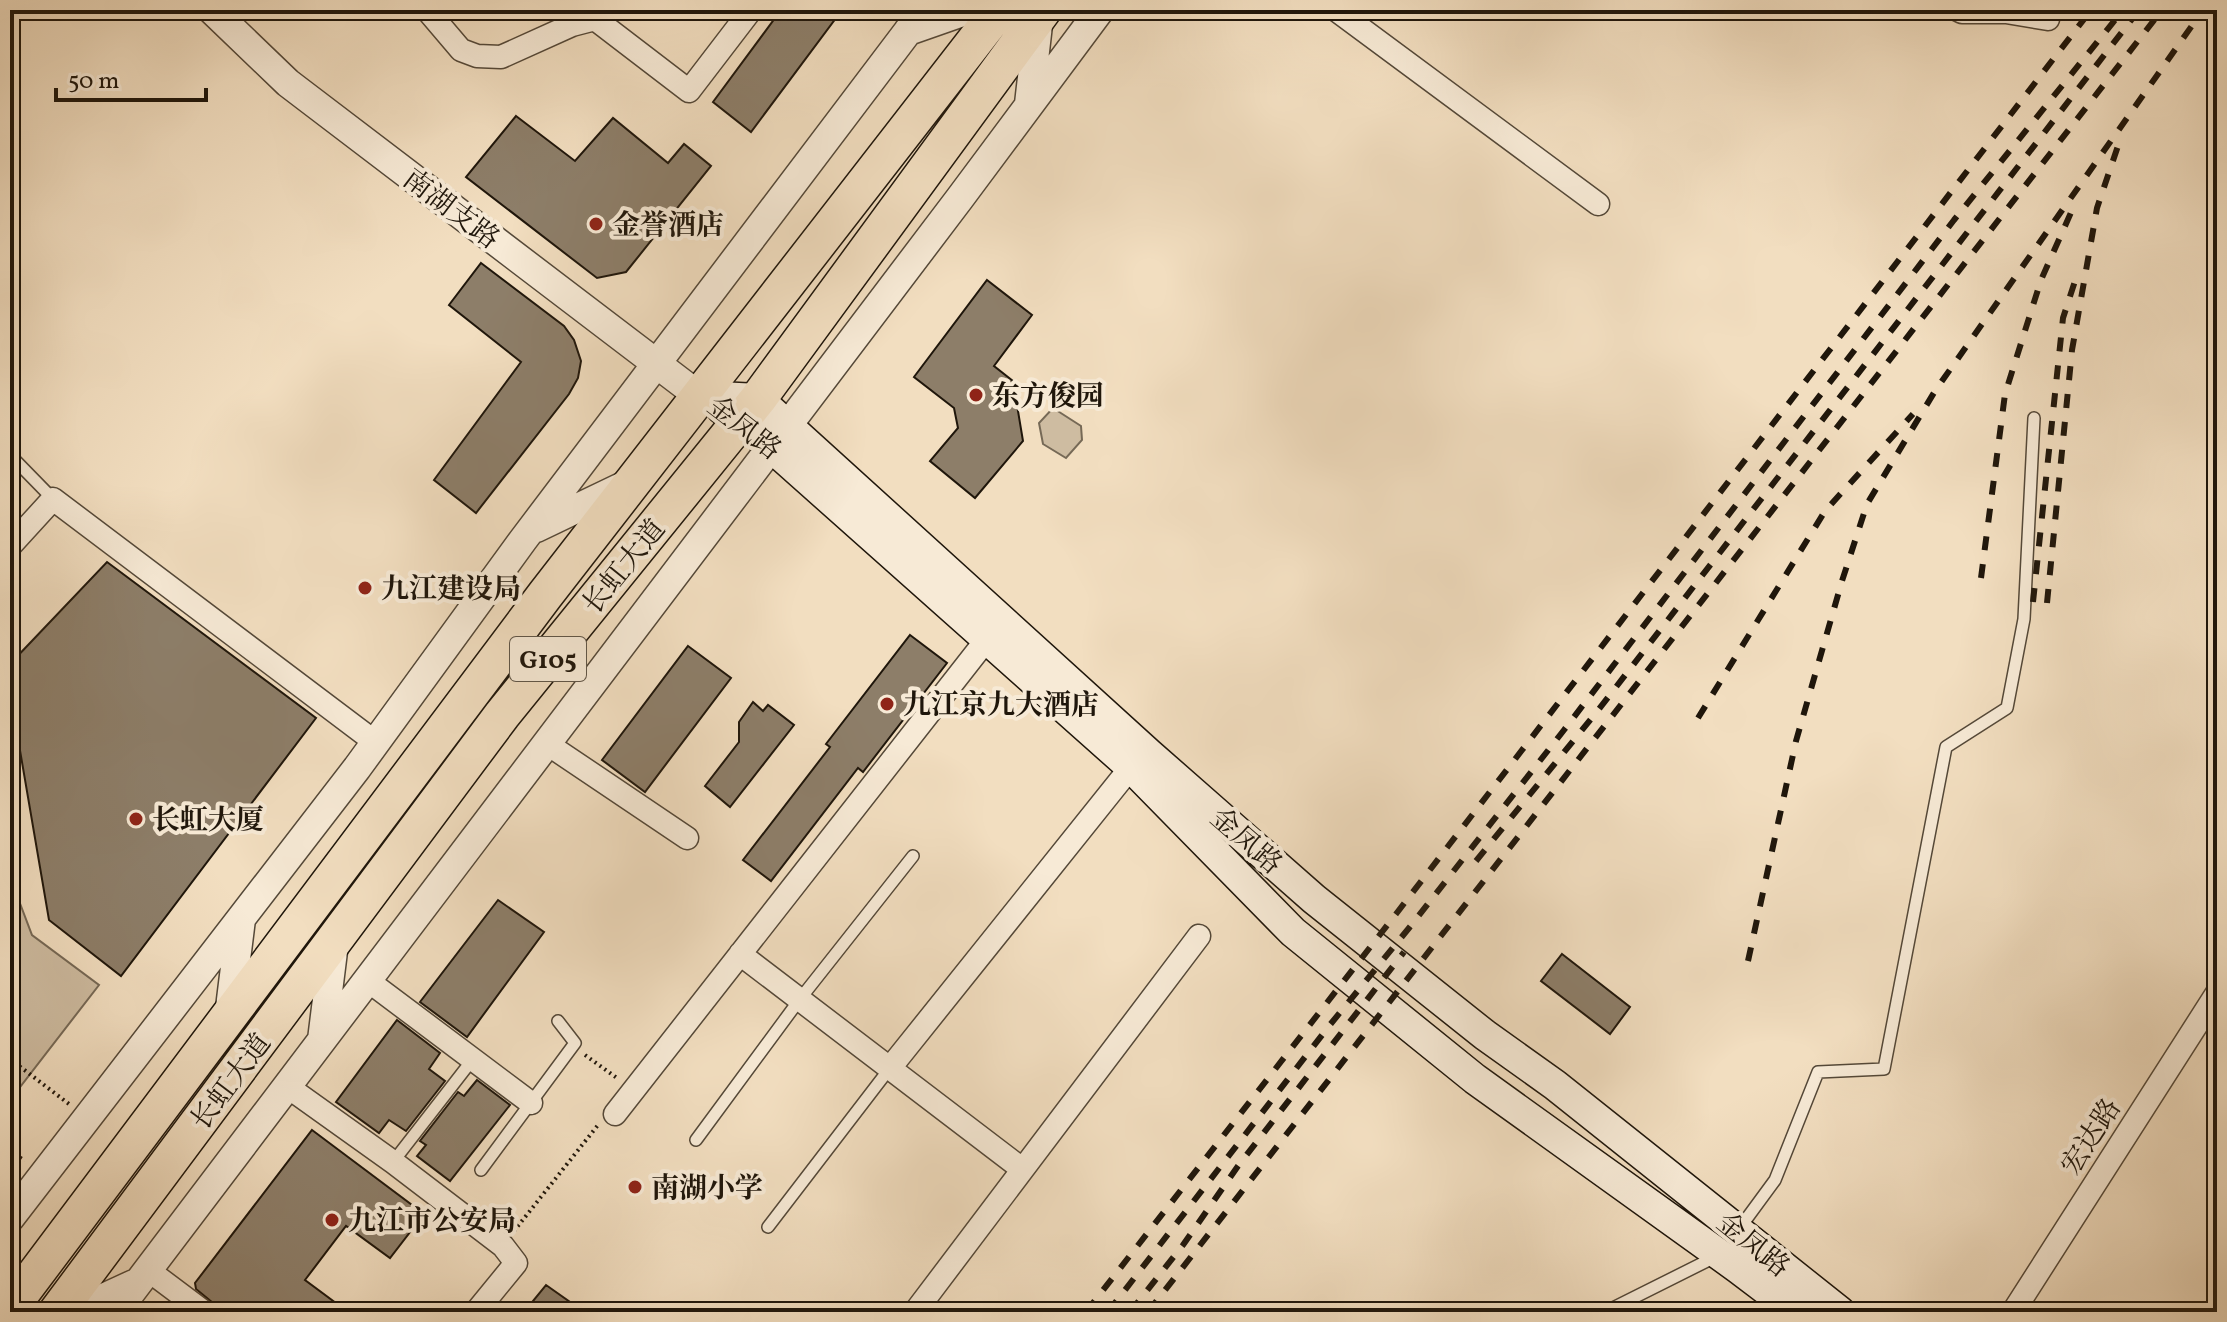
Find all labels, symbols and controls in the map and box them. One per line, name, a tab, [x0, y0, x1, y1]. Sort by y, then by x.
scale bar	[56, 52, 206, 102]
text: 50 m	[68, 65, 120, 99]
street label: 南湖支路	[394, 161, 507, 259]
place label: 金誉酒店	[612, 207, 724, 246]
marker: 金誉酒店	[587, 215, 605, 233]
place label: 东方俊园	[992, 378, 1104, 417]
marker: 东方俊园	[967, 386, 985, 404]
street label: 金凤路	[698, 388, 789, 470]
street label: 长虹大道	[575, 512, 675, 623]
place label: 九江建设局	[381, 571, 521, 610]
marker: 九江建设局	[356, 579, 374, 597]
road number: G105	[510, 637, 586, 681]
place label: 九江京九大酒店	[903, 687, 1099, 726]
marker: 九江京九大酒店	[878, 695, 896, 713]
street label: 金凤路	[1201, 800, 1290, 884]
place label: 长虹大厦	[152, 802, 264, 841]
marker: 长虹大厦	[127, 810, 145, 828]
street label: 长虹大道	[183, 1026, 281, 1139]
street label: 宏达路	[2053, 1092, 2131, 1183]
place label: 南湖小学	[651, 1170, 763, 1209]
marker: 南湖小学	[626, 1178, 644, 1196]
place label: 九江市公安局	[348, 1203, 516, 1242]
street label: 金凤路	[1708, 1204, 1797, 1288]
marker: 九江市公安局	[323, 1211, 341, 1229]

